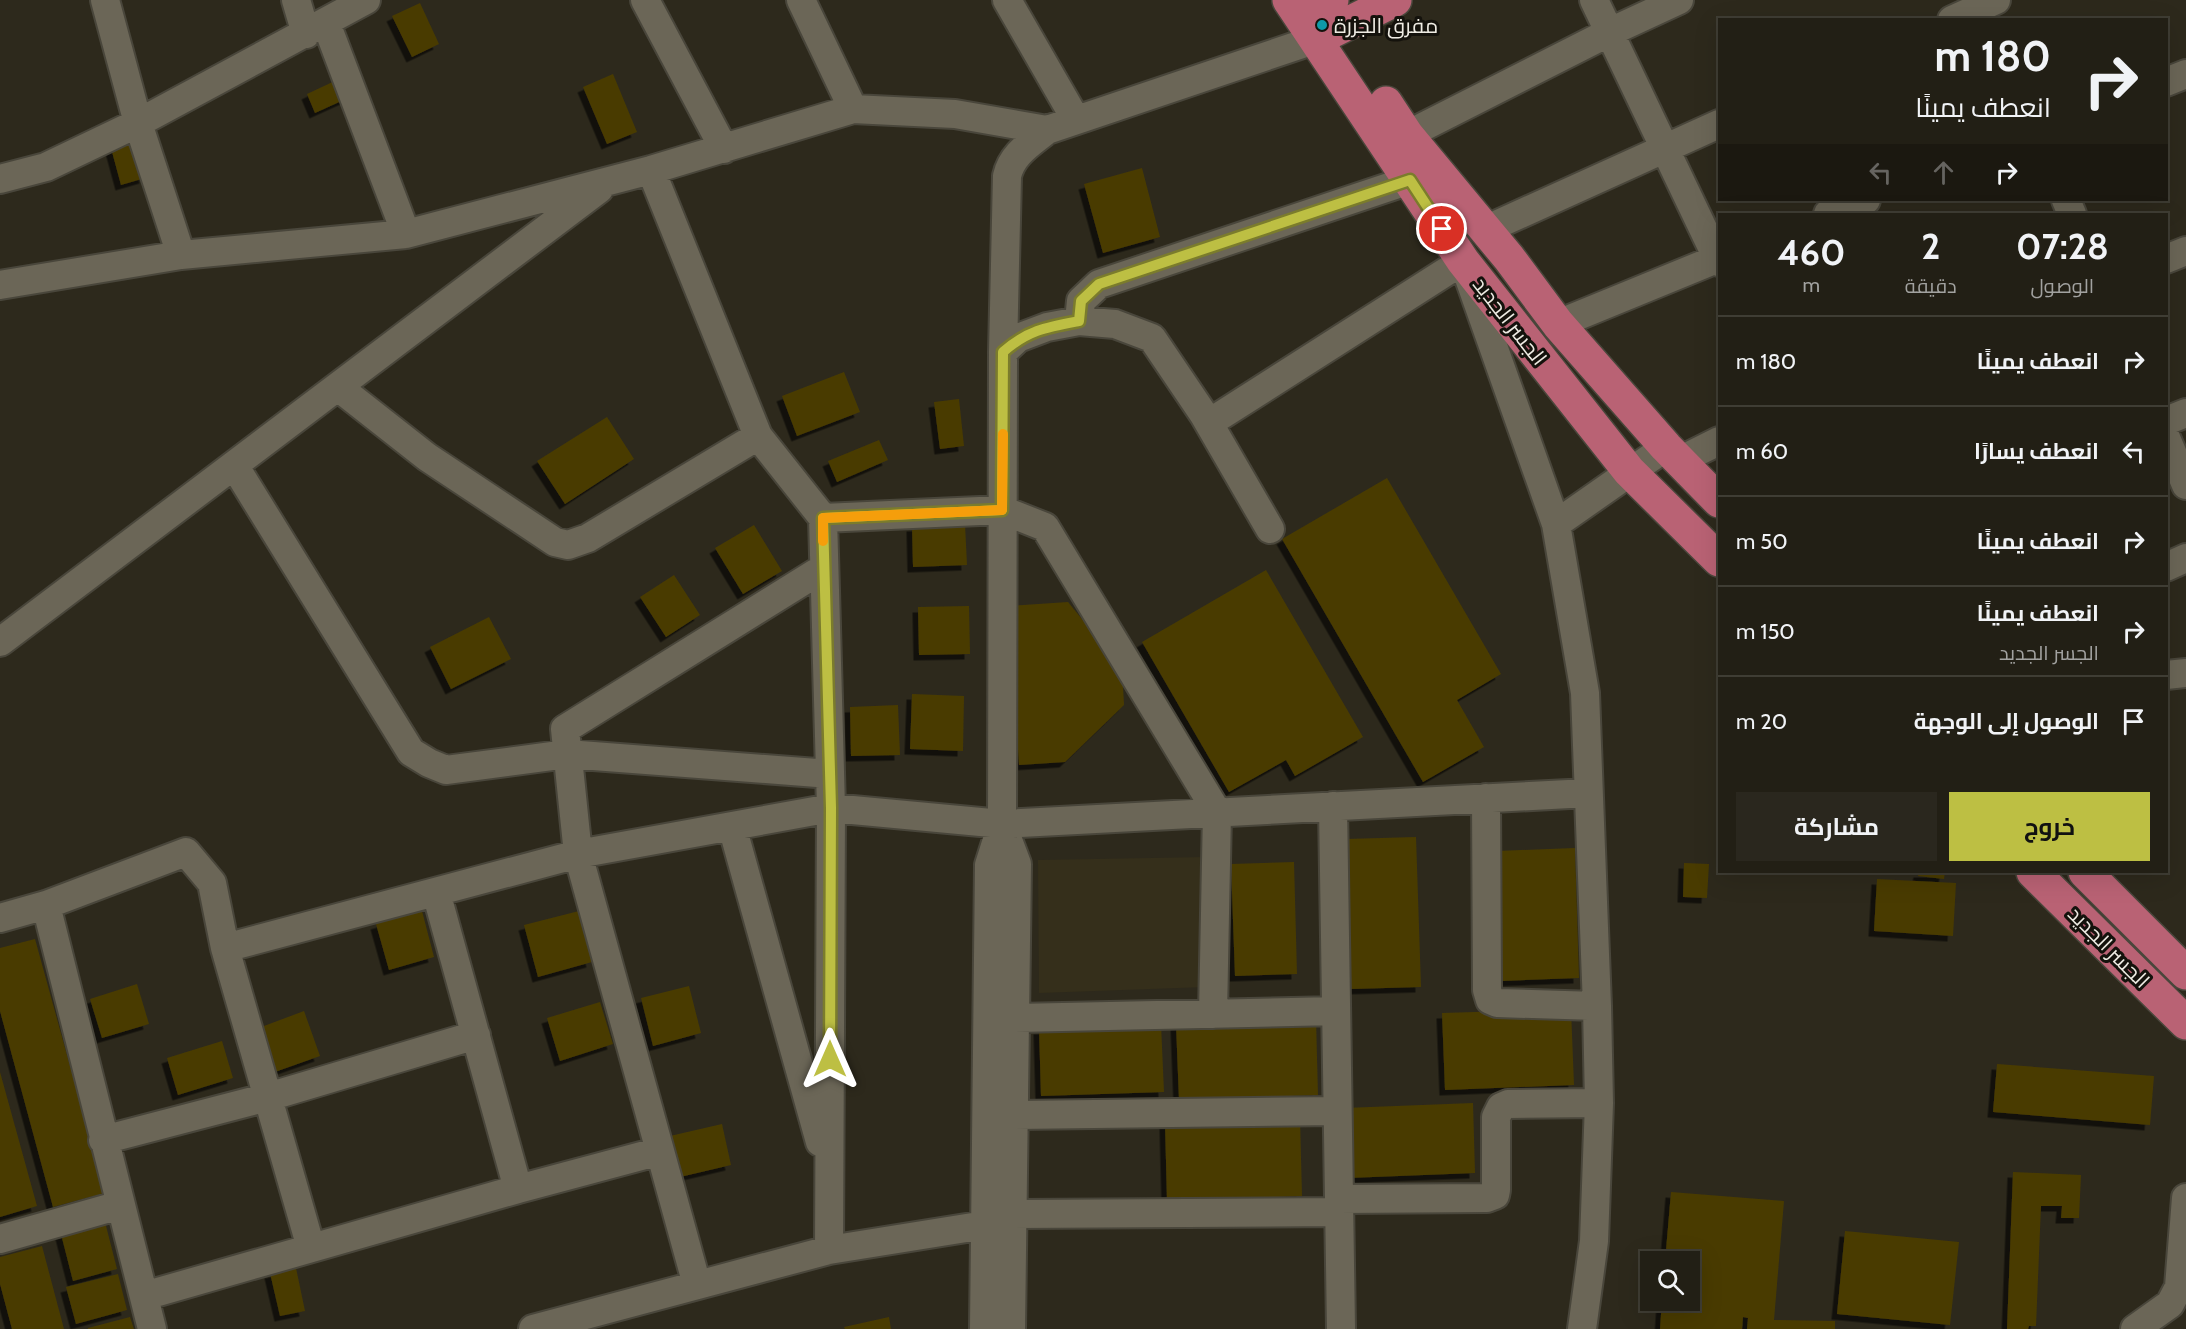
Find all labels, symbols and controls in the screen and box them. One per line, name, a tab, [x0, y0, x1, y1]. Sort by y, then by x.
place label: مفرق الجزرة	[1334, 13, 1438, 39]
marker: مفرق الجزرة	[1315, 18, 1329, 32]
text: 180 m	[1935, 30, 2051, 82]
icon: right	[2072, 42, 2150, 120]
text: انعطف يمينًا	[1915, 91, 2051, 124]
icon: left	[1864, 156, 1897, 189]
icon: ahead	[1927, 156, 1960, 189]
icon: right	[1990, 156, 2023, 189]
pin	[1416, 203, 1467, 254]
icon: arrive	[1425, 212, 1458, 245]
text: 2	[1921, 224, 1940, 268]
text: 07:28	[2016, 224, 2109, 268]
text: 460	[1777, 230, 1845, 274]
street label: الجسر الجديد	[1468, 272, 1552, 370]
text: m	[1803, 273, 1820, 297]
text: دقيقة	[1905, 274, 1957, 298]
text: الوصول	[2031, 274, 2094, 298]
icon: right	[2117, 345, 2150, 378]
text: 180 m	[1736, 348, 1796, 375]
text: انعطف يمينًا	[1977, 348, 2099, 375]
icon: left	[2117, 435, 2150, 468]
text: 60 m	[1736, 438, 1788, 465]
text: انعطف يسارًا	[1974, 438, 2099, 465]
icon: right	[2117, 525, 2150, 558]
text: 50 m	[1736, 528, 1788, 555]
text: انعطف يمينًا	[1977, 528, 2099, 555]
text: انعطف يمينًا	[1977, 600, 2099, 627]
icon: right	[2117, 615, 2150, 648]
text: 150 m	[1736, 618, 1795, 645]
text: الجسر الجديد	[1999, 641, 2099, 665]
icon: arrive	[2117, 705, 2150, 738]
text: 20 m	[1736, 708, 1787, 735]
text: الوصول إلى الوجهة	[1914, 708, 2099, 735]
button: مشاركة	[1736, 792, 1937, 861]
button: خروج	[1949, 792, 2150, 861]
street label: الجسر الجديد	[2063, 901, 2155, 993]
position arrow	[798, 1027, 862, 1091]
map controls	[1640, 1251, 1700, 1311]
button: search	[1640, 1251, 1700, 1311]

